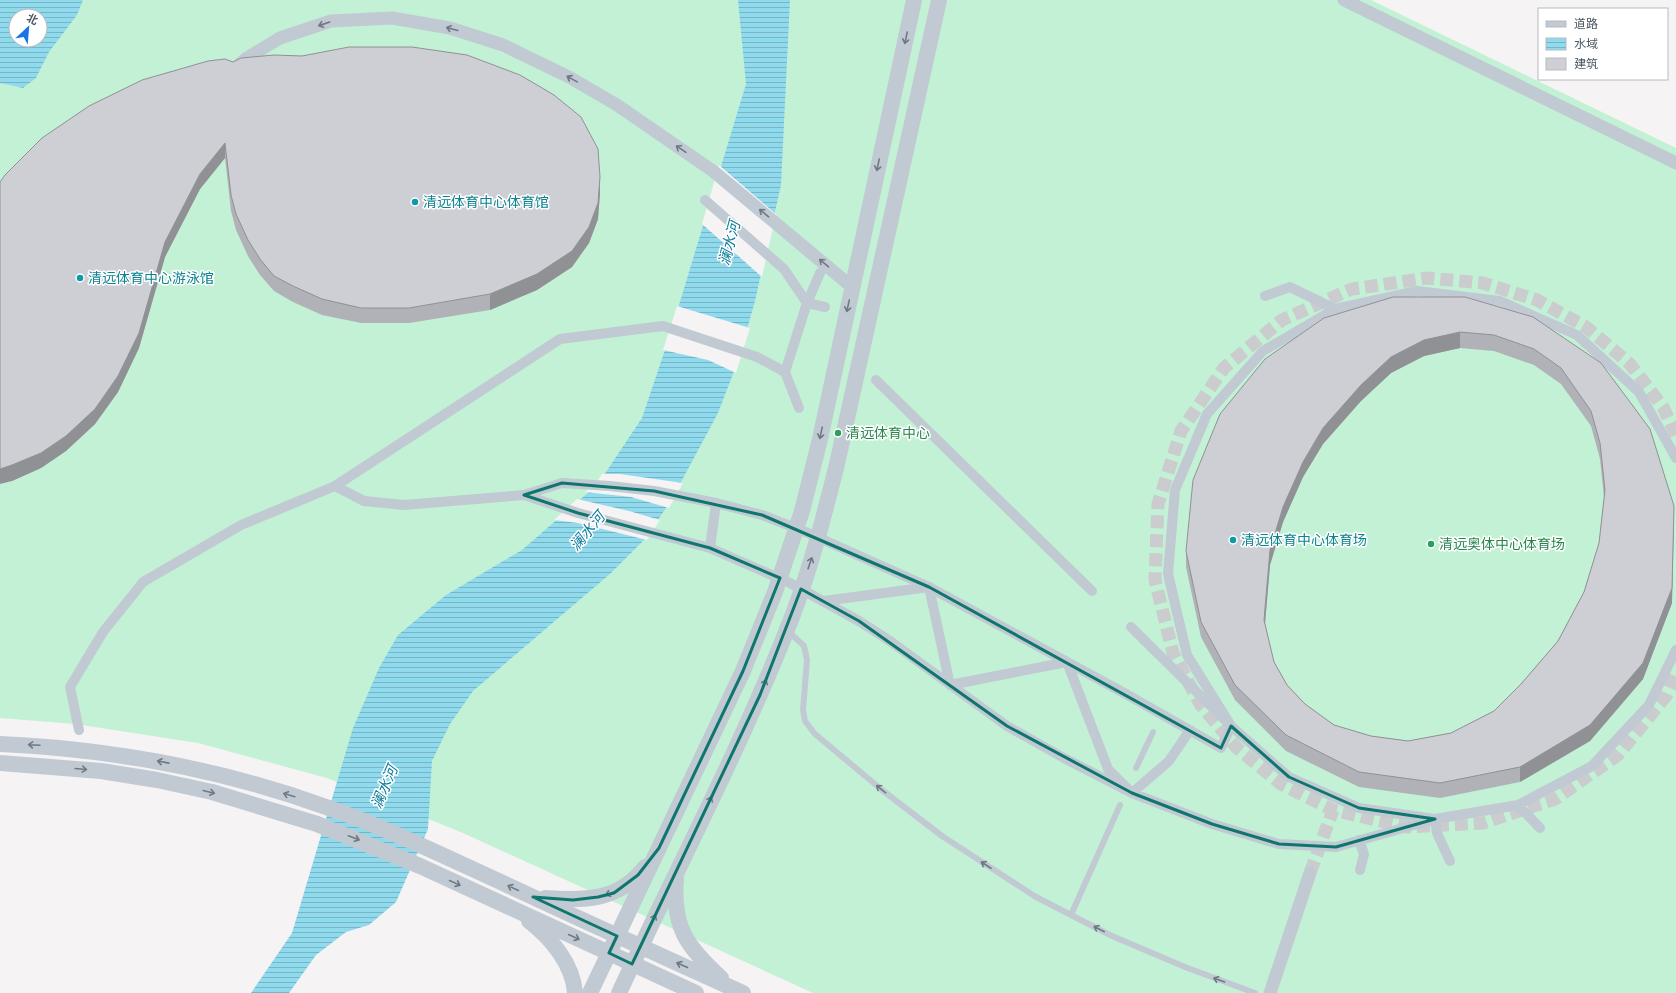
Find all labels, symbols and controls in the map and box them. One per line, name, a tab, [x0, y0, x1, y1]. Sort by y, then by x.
north arrow	[8, 8, 48, 48]
legend	[1538, 8, 1668, 80]
text: 北	[24, 10, 40, 28]
text: 道路	[1574, 16, 1598, 31]
one-way arrow	[318, 20, 330, 28]
one-way arrow	[446, 25, 459, 33]
one-way arrow	[901, 31, 909, 44]
text: 水域	[1574, 36, 1598, 51]
text: 建筑	[1574, 56, 1598, 71]
one-way arrow	[566, 74, 578, 82]
one-way arrow	[676, 145, 687, 153]
one-way arrow	[874, 158, 882, 171]
place label: 清远体育中心体育馆	[423, 193, 549, 211]
marker: 清远体育中心体育馆	[410, 197, 420, 207]
one-way arrow	[759, 209, 770, 218]
water label: 澜水河	[714, 216, 745, 267]
one-way arrow	[818, 258, 829, 267]
place label: 清远体育中心游泳馆	[88, 269, 214, 287]
marker: 清远体育中心游泳馆	[75, 273, 85, 283]
one-way arrow	[844, 299, 852, 312]
place label: 清远体育中心	[846, 424, 930, 442]
one-way arrow	[817, 426, 825, 439]
marker: 清远体育中心	[833, 428, 843, 438]
water label: 澜水河	[565, 505, 611, 554]
place label: 清远体育中心体育场	[1241, 531, 1367, 549]
marker: 清远体育中心体育场	[1228, 535, 1238, 545]
place label: 清远奥体中心体育场	[1439, 535, 1565, 553]
marker: 清远奥体中心体育场	[1426, 539, 1436, 549]
one-way arrow	[807, 557, 814, 570]
one-way arrow	[761, 679, 769, 691]
one-way arrow	[28, 742, 41, 749]
one-way arrow	[157, 758, 170, 766]
water label: 澜水河	[366, 760, 403, 811]
one-way arrow	[74, 765, 87, 772]
one-way arrow	[876, 784, 886, 793]
one-way arrow	[202, 788, 215, 796]
one-way arrow	[282, 791, 295, 798]
one-way arrow	[706, 797, 713, 809]
one-way arrow	[347, 835, 359, 843]
one-way arrow	[981, 861, 992, 869]
one-way arrow	[449, 880, 461, 887]
one-way arrow	[507, 884, 519, 891]
one-way arrow	[605, 890, 618, 897]
one-way arrow	[650, 914, 657, 926]
one-way arrow	[1093, 925, 1105, 932]
one-way arrow	[567, 934, 579, 941]
one-way arrow	[676, 961, 688, 968]
one-way arrow	[1213, 975, 1225, 983]

